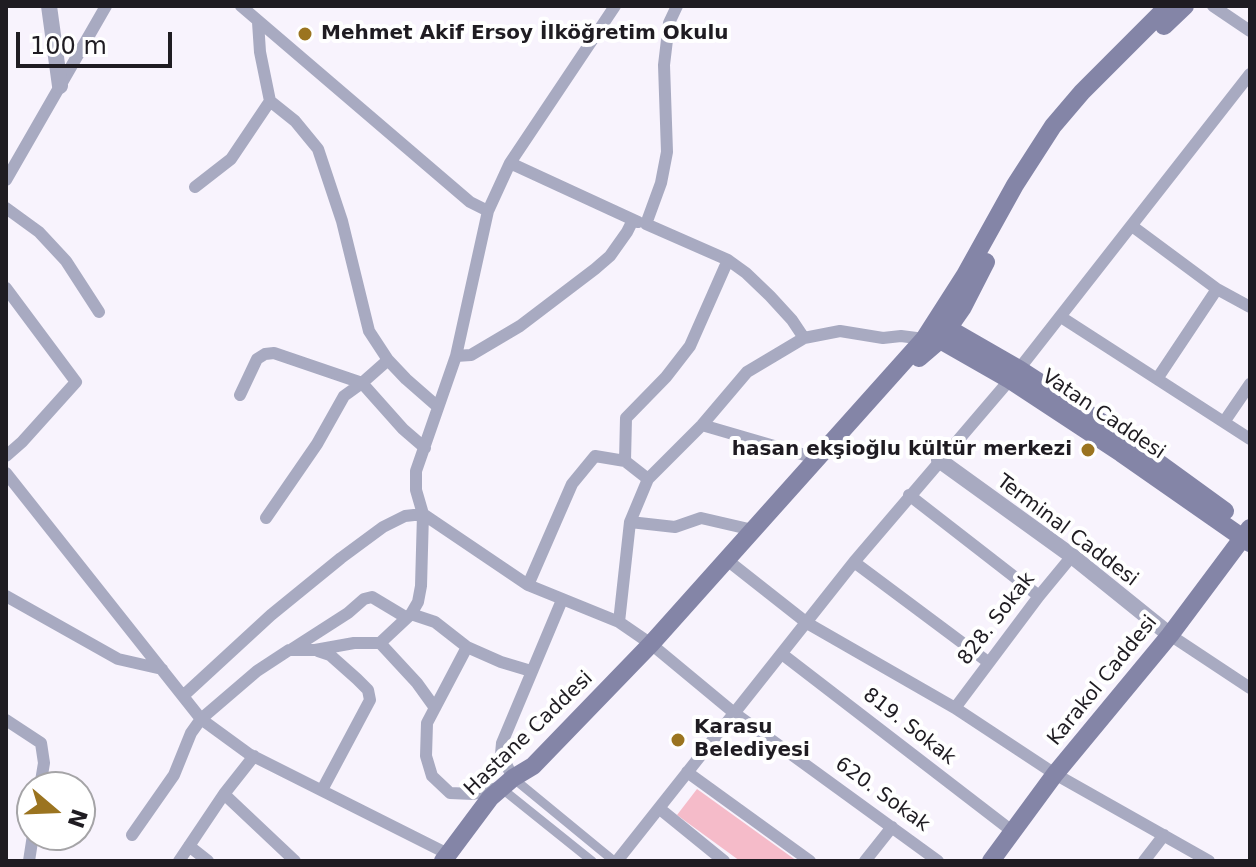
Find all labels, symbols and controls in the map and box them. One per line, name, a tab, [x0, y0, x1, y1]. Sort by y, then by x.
scale bar	[20, 16, 176, 66]
place label: Mehmet Akif Ersoy İlköğretim Okulu	[321, 22, 728, 46]
marker: Mehmet Akif Ersoy İlköğretim Okulu	[296, 25, 314, 43]
text: 100 m	[30, 32, 107, 60]
street label: Vatan Caddesi	[1037, 365, 1169, 465]
place label: hasan ekşioğlu kültür merkezi	[732, 438, 1072, 462]
marker: hasan ekşioğlu kültür merkezi	[1079, 441, 1097, 459]
street label: Terminal Caddesi	[992, 470, 1142, 592]
street label: 828. Sokak	[953, 568, 1041, 670]
street label: Karakol Caddesi	[1043, 611, 1163, 751]
street label: Hastane Caddesi	[460, 667, 598, 801]
street label: 819. Sokak	[858, 683, 960, 771]
place label: Karasu Belediyesi	[694, 716, 810, 763]
marker: Karasu Belediyesi	[669, 731, 687, 749]
street label: 620. Sokak	[830, 753, 934, 837]
north arrow	[16, 771, 96, 851]
text: N	[62, 806, 92, 831]

